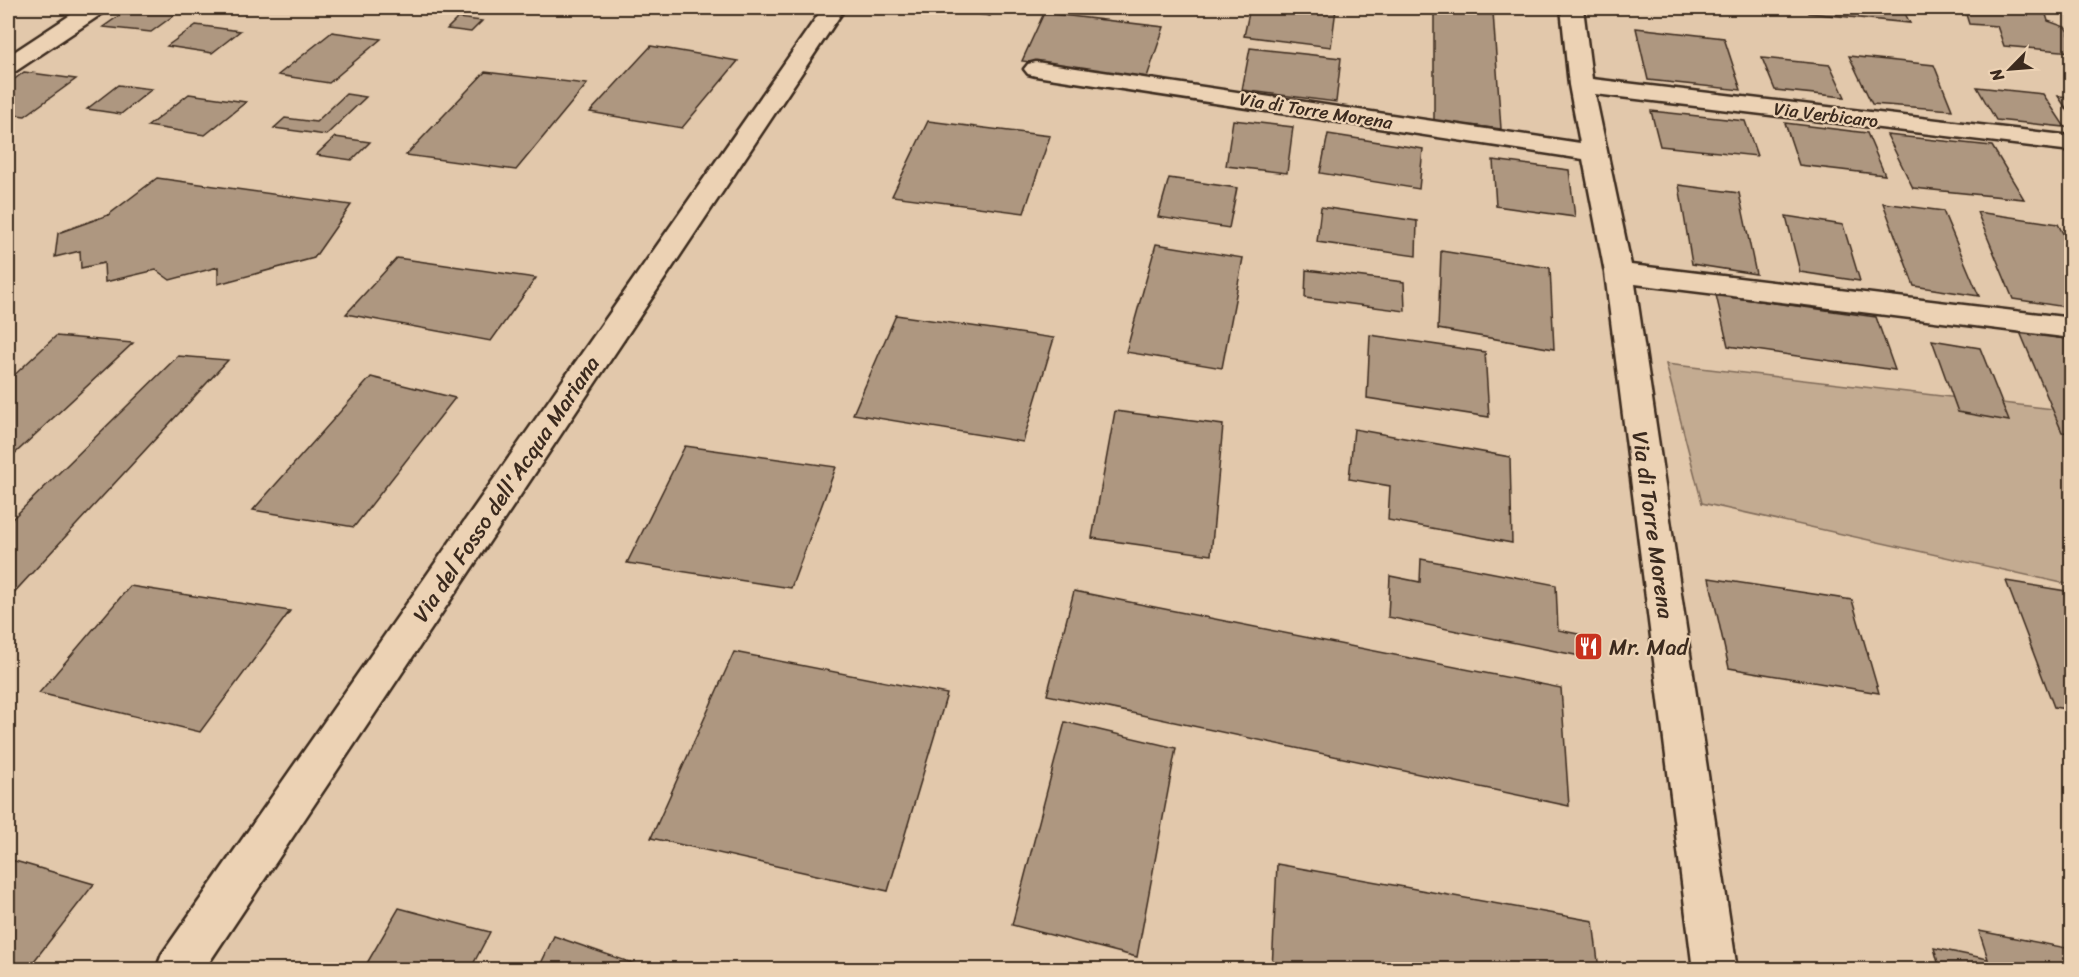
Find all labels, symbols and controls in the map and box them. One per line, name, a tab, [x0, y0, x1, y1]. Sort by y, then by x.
north arrow	[1980, 39, 2040, 99]
text: N	[1981, 63, 2013, 87]
street label: Via di Torre Morena	[1237, 83, 1396, 139]
street label: Via Verbicaro	[1772, 93, 1880, 137]
street label: Via del Fosso dell'Acqua Mariana	[402, 348, 610, 630]
street label: Via di Torre Morena	[1621, 429, 1686, 622]
place label: Mr. Mad	[1609, 628, 1689, 667]
restaurant icon: Mr. Mad	[1572, 631, 1604, 663]

